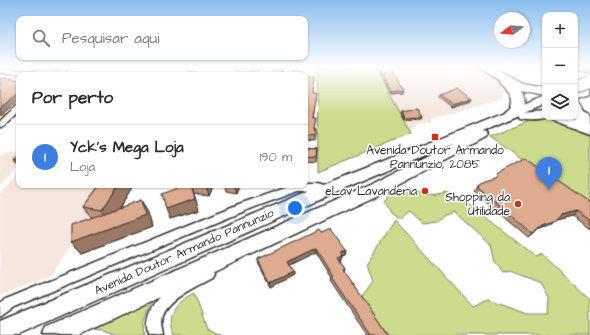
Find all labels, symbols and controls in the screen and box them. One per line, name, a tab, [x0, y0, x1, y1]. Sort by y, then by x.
north arrow	[494, 12, 530, 48]
map controls	[542, 12, 578, 120]
button: +	[542, 12, 578, 48]
search box	[16, 16, 308, 60]
icon: search	[30, 27, 52, 49]
text: Pesquisar aqui	[62, 28, 159, 49]
button: −	[542, 48, 578, 84]
button: layers	[542, 84, 578, 120]
text: Por perto	[32, 86, 113, 110]
marker: Avenida Doutor Armando Pannunzio, 2085	[430, 132, 440, 142]
text: Yck's Mega Loja	[70, 137, 184, 158]
place label: Avenida Doutor Armando Pannunzio, 2085	[366, 142, 504, 173]
text: 1	[44, 148, 46, 166]
text: 190 m	[259, 148, 292, 166]
pin: 1	[536, 157, 562, 190]
text: Loja	[70, 158, 95, 176]
place label: eLav Lavanderia	[325, 183, 417, 200]
marker: eLav Lavanderia	[420, 186, 430, 196]
place label: Shopping da Utilidade	[445, 189, 511, 220]
your location	[285, 198, 305, 218]
marker: Shopping da Utilidade	[513, 199, 523, 209]
street label: Avenida Doutor Armando Pannunzio	[92, 205, 277, 299]

